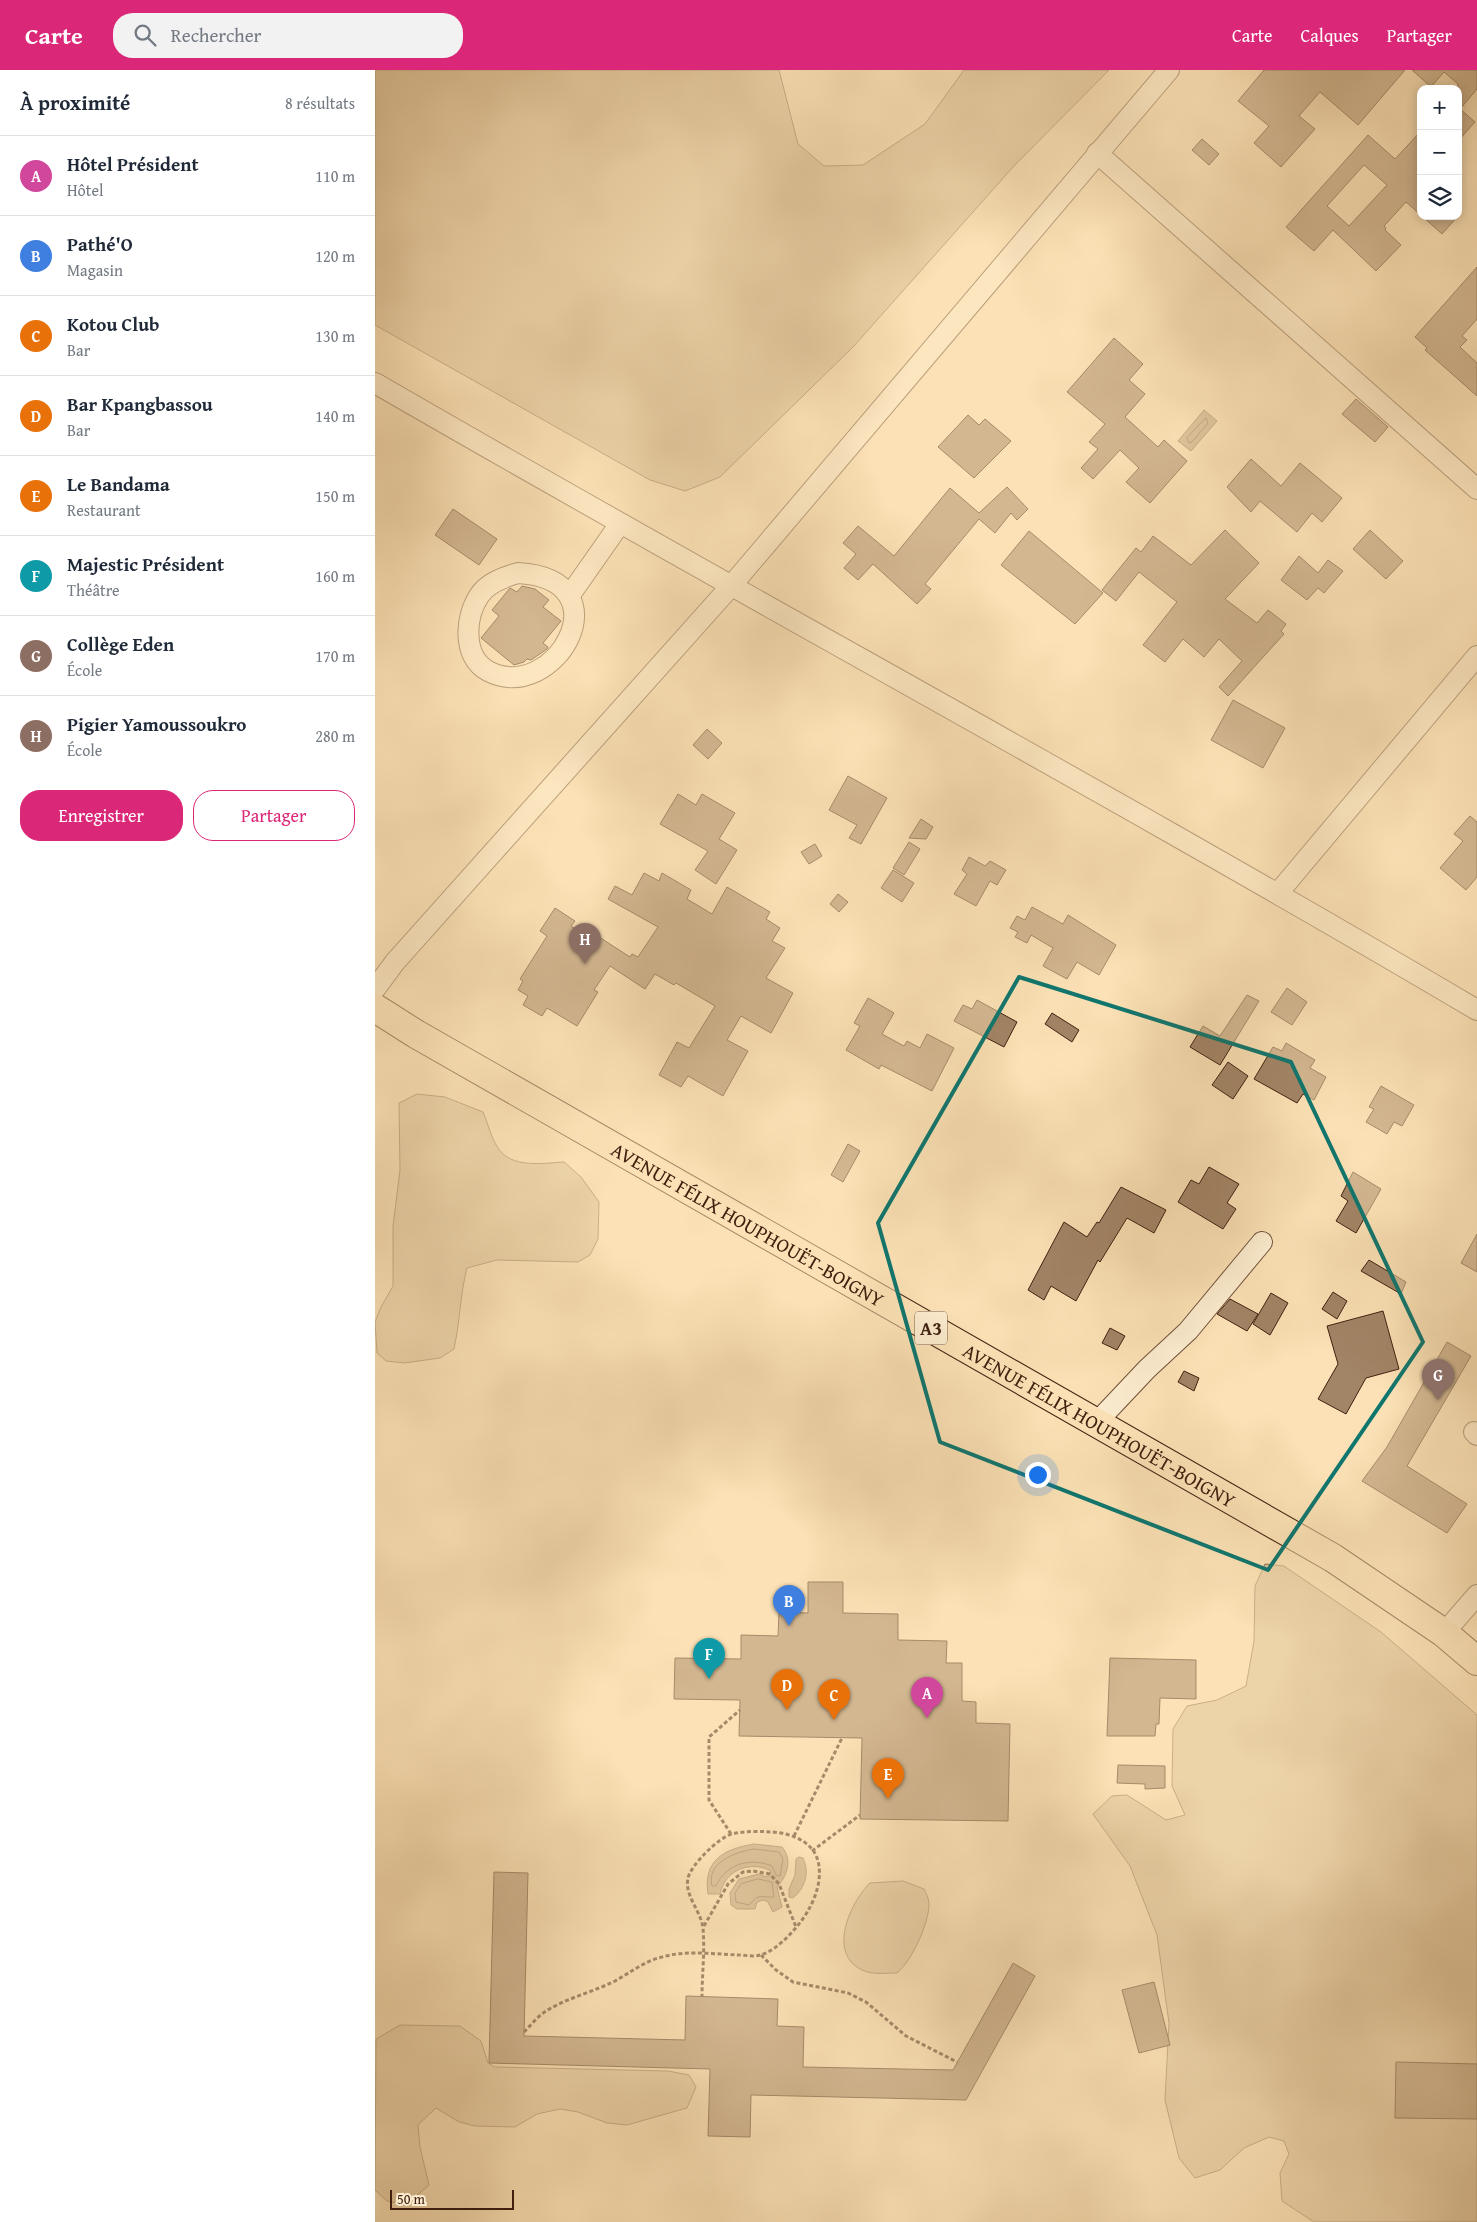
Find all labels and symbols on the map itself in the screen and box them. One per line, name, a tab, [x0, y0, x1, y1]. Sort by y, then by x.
pin: H	[569, 923, 601, 964]
street label: AVENUE FÉLIX HOUPHOUËT-BOIGNY	[606, 1134, 890, 1313]
road number: A3	[915, 1312, 947, 1344]
street label: AVENUE FÉLIX HOUPHOUËT-BOIGNY	[958, 1335, 1241, 1514]
pin: G	[1422, 1359, 1454, 1400]
your location	[1025, 1462, 1051, 1488]
pin: B	[773, 1585, 805, 1626]
pin: F	[693, 1638, 725, 1679]
pin: D	[771, 1669, 803, 1710]
pin: A	[911, 1677, 943, 1718]
pin: C	[818, 1679, 850, 1720]
pin: E	[872, 1758, 904, 1799]
scale bar	[390, 2187, 514, 2210]

